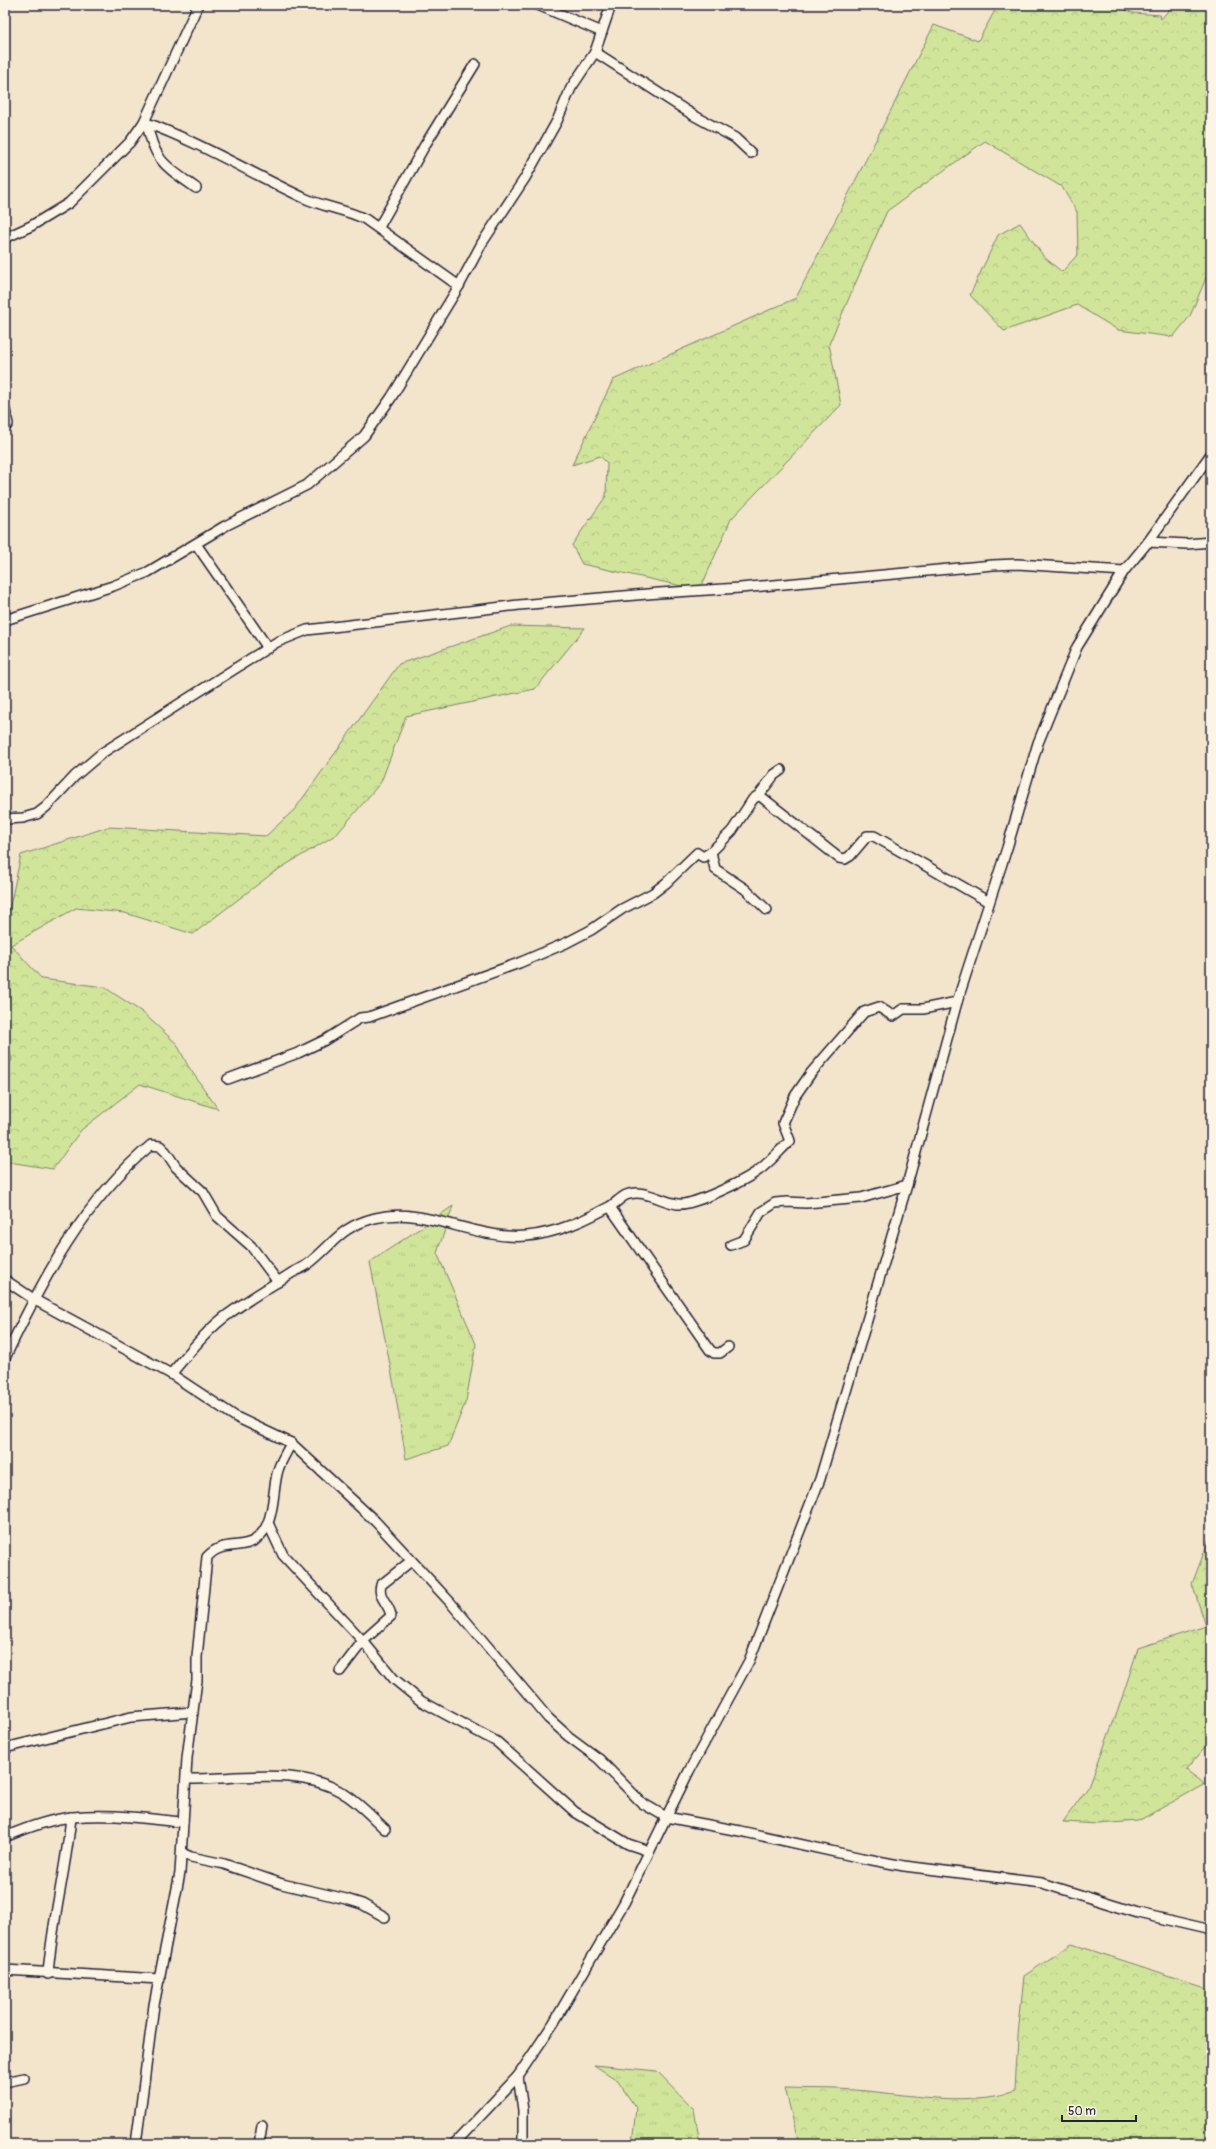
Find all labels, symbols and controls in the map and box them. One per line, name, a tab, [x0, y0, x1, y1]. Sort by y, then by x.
scale bar	[1062, 2097, 1136, 2123]
text: 50 m	[1068, 2104, 1096, 2119]

